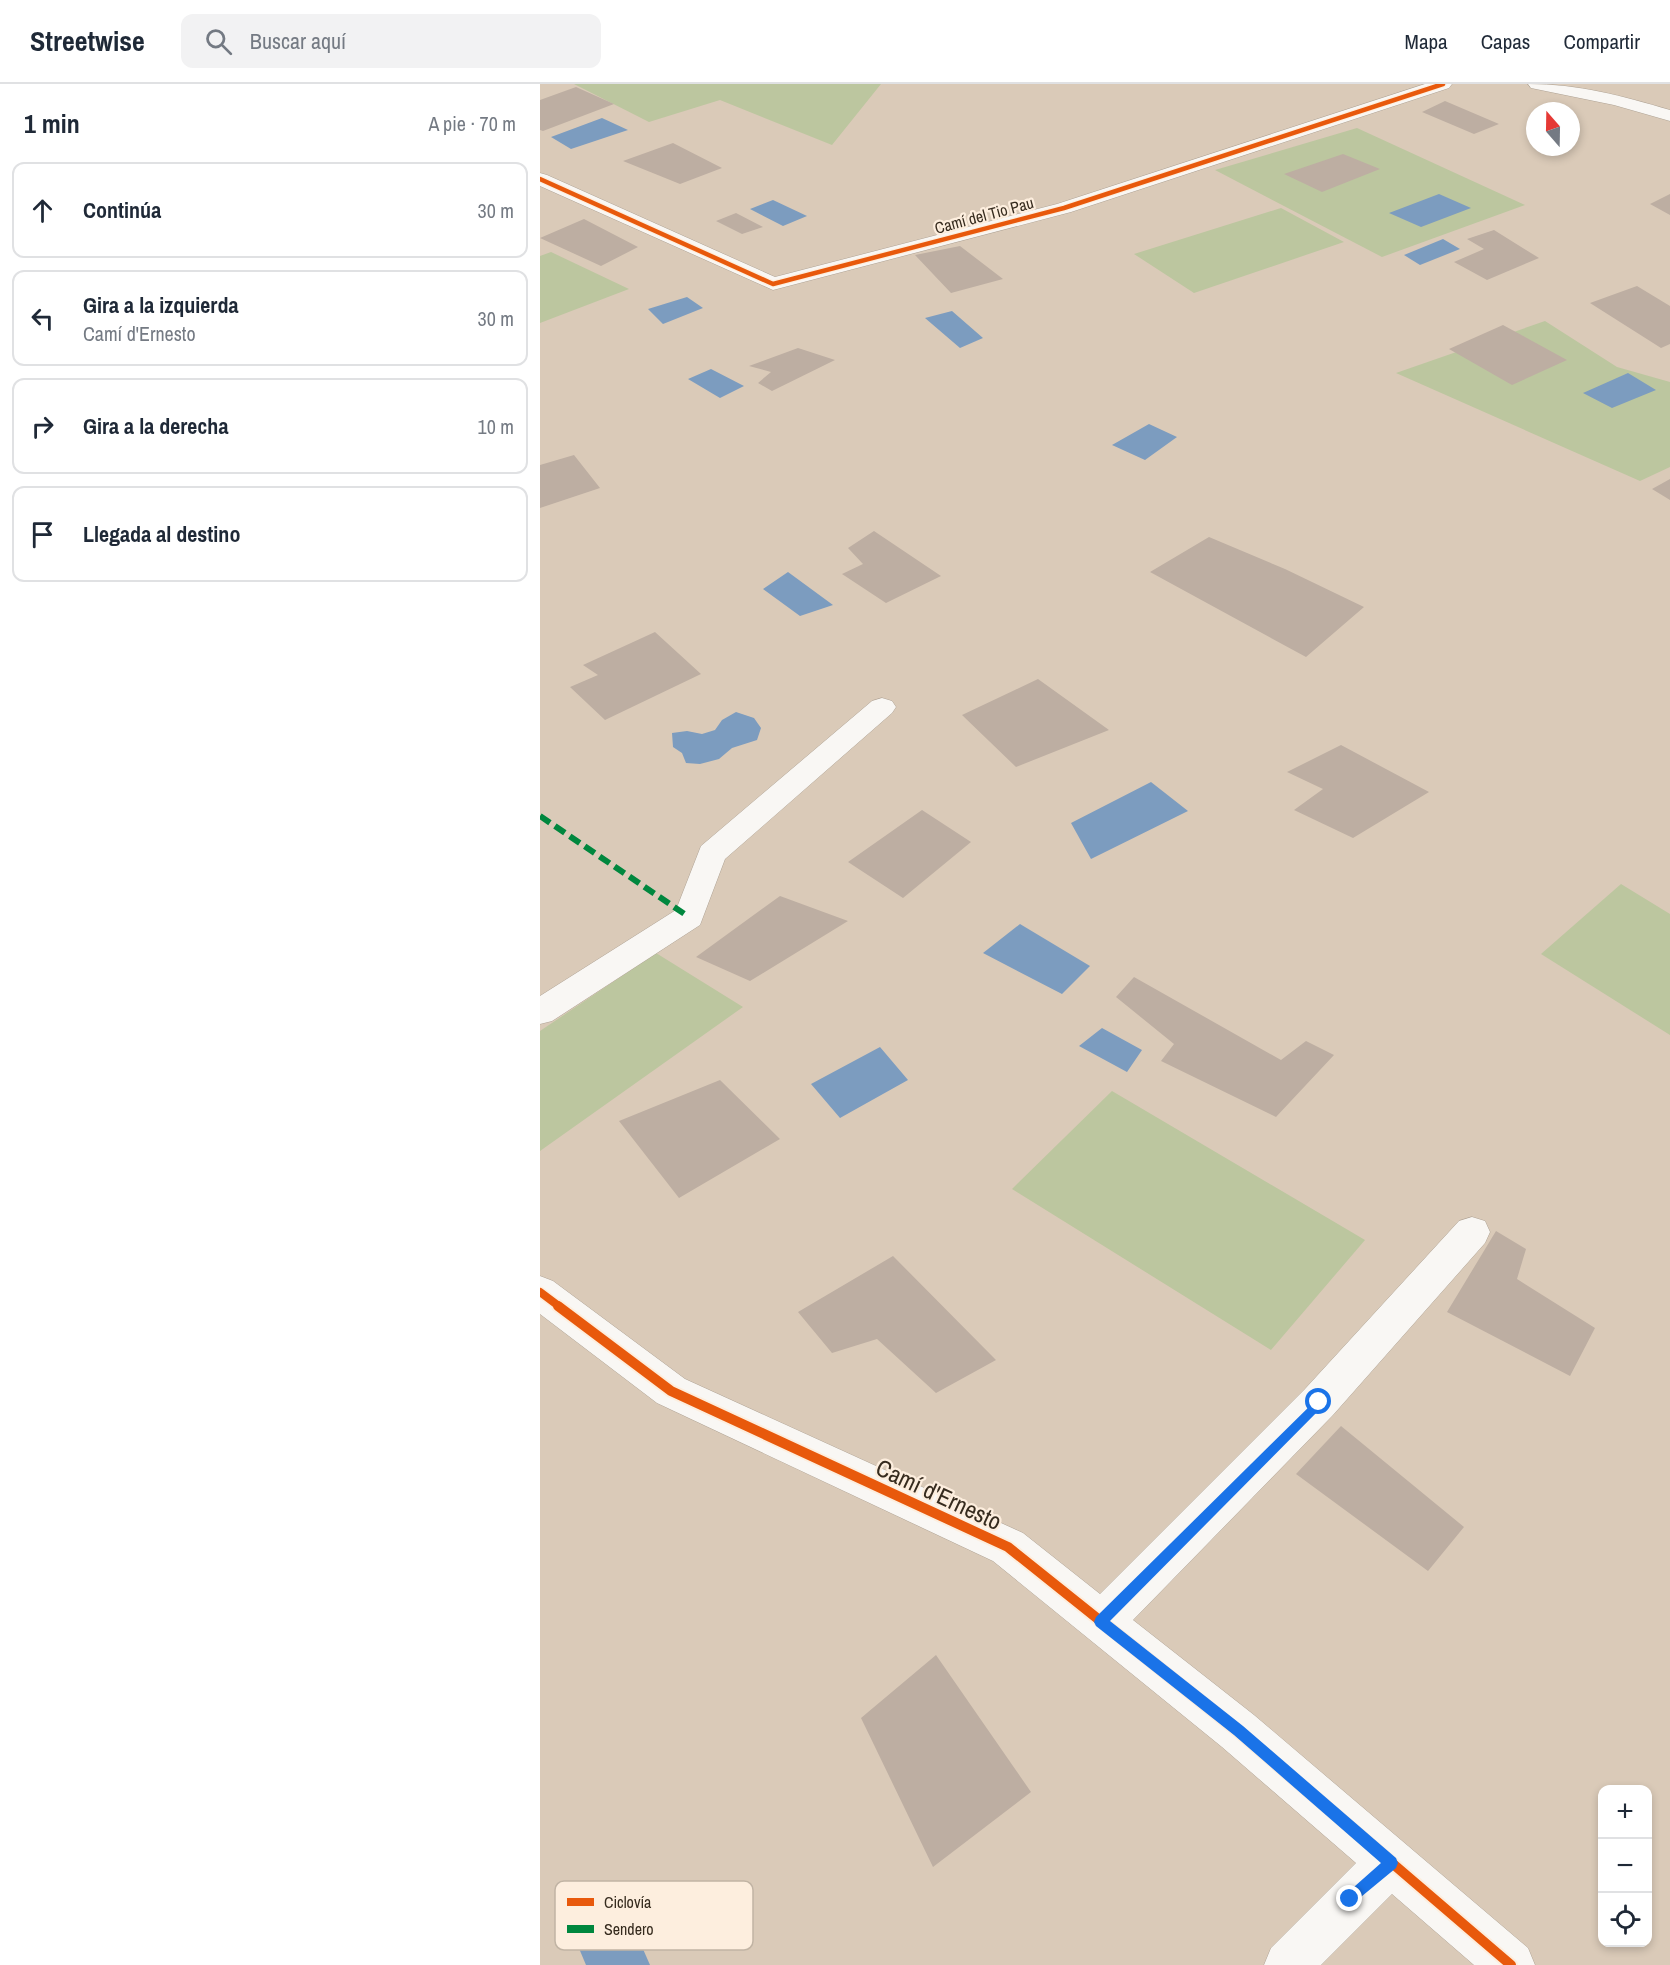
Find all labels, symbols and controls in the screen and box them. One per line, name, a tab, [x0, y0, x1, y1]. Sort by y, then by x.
search box	[181, 14, 601, 68]
text: Streetwise	[30, 22, 145, 60]
icon: search	[202, 25, 235, 58]
text: Buscar aquí	[250, 26, 346, 56]
text: Mapa	[1405, 27, 1448, 56]
text: Capas	[1481, 27, 1530, 56]
text: Compartir	[1563, 27, 1640, 56]
north arrow	[1526, 102, 1580, 156]
text: 1 min	[24, 106, 80, 141]
text: A pie · 70 m	[428, 110, 516, 137]
street label: Camí del Tio Pau	[932, 191, 1036, 239]
icon: ahead	[26, 194, 59, 227]
text: Continúa	[83, 195, 161, 225]
text: 30 m	[478, 197, 514, 224]
text: Gira a la izquierda	[83, 290, 238, 320]
icon: left	[26, 302, 59, 335]
text: 30 m	[478, 305, 514, 332]
text: Camí d'Ernesto	[83, 320, 196, 347]
icon: right	[26, 410, 59, 443]
text: Gira a la derecha	[83, 411, 228, 441]
text: 10 m	[478, 413, 514, 440]
icon: arrive	[26, 518, 59, 551]
text: Llegada al destino	[83, 519, 240, 549]
route start	[1305, 1388, 1331, 1414]
street label: Camí d'Ernesto	[871, 1451, 1007, 1537]
map controls	[1598, 1785, 1652, 1947]
button: +	[1598, 1785, 1652, 1839]
button: −	[1598, 1839, 1652, 1893]
legend	[555, 1881, 753, 1950]
route end	[1336, 1885, 1362, 1911]
text: Ciclovía	[604, 1891, 652, 1913]
button: locate	[1598, 1893, 1652, 1947]
text: Sendero	[604, 1918, 654, 1940]

